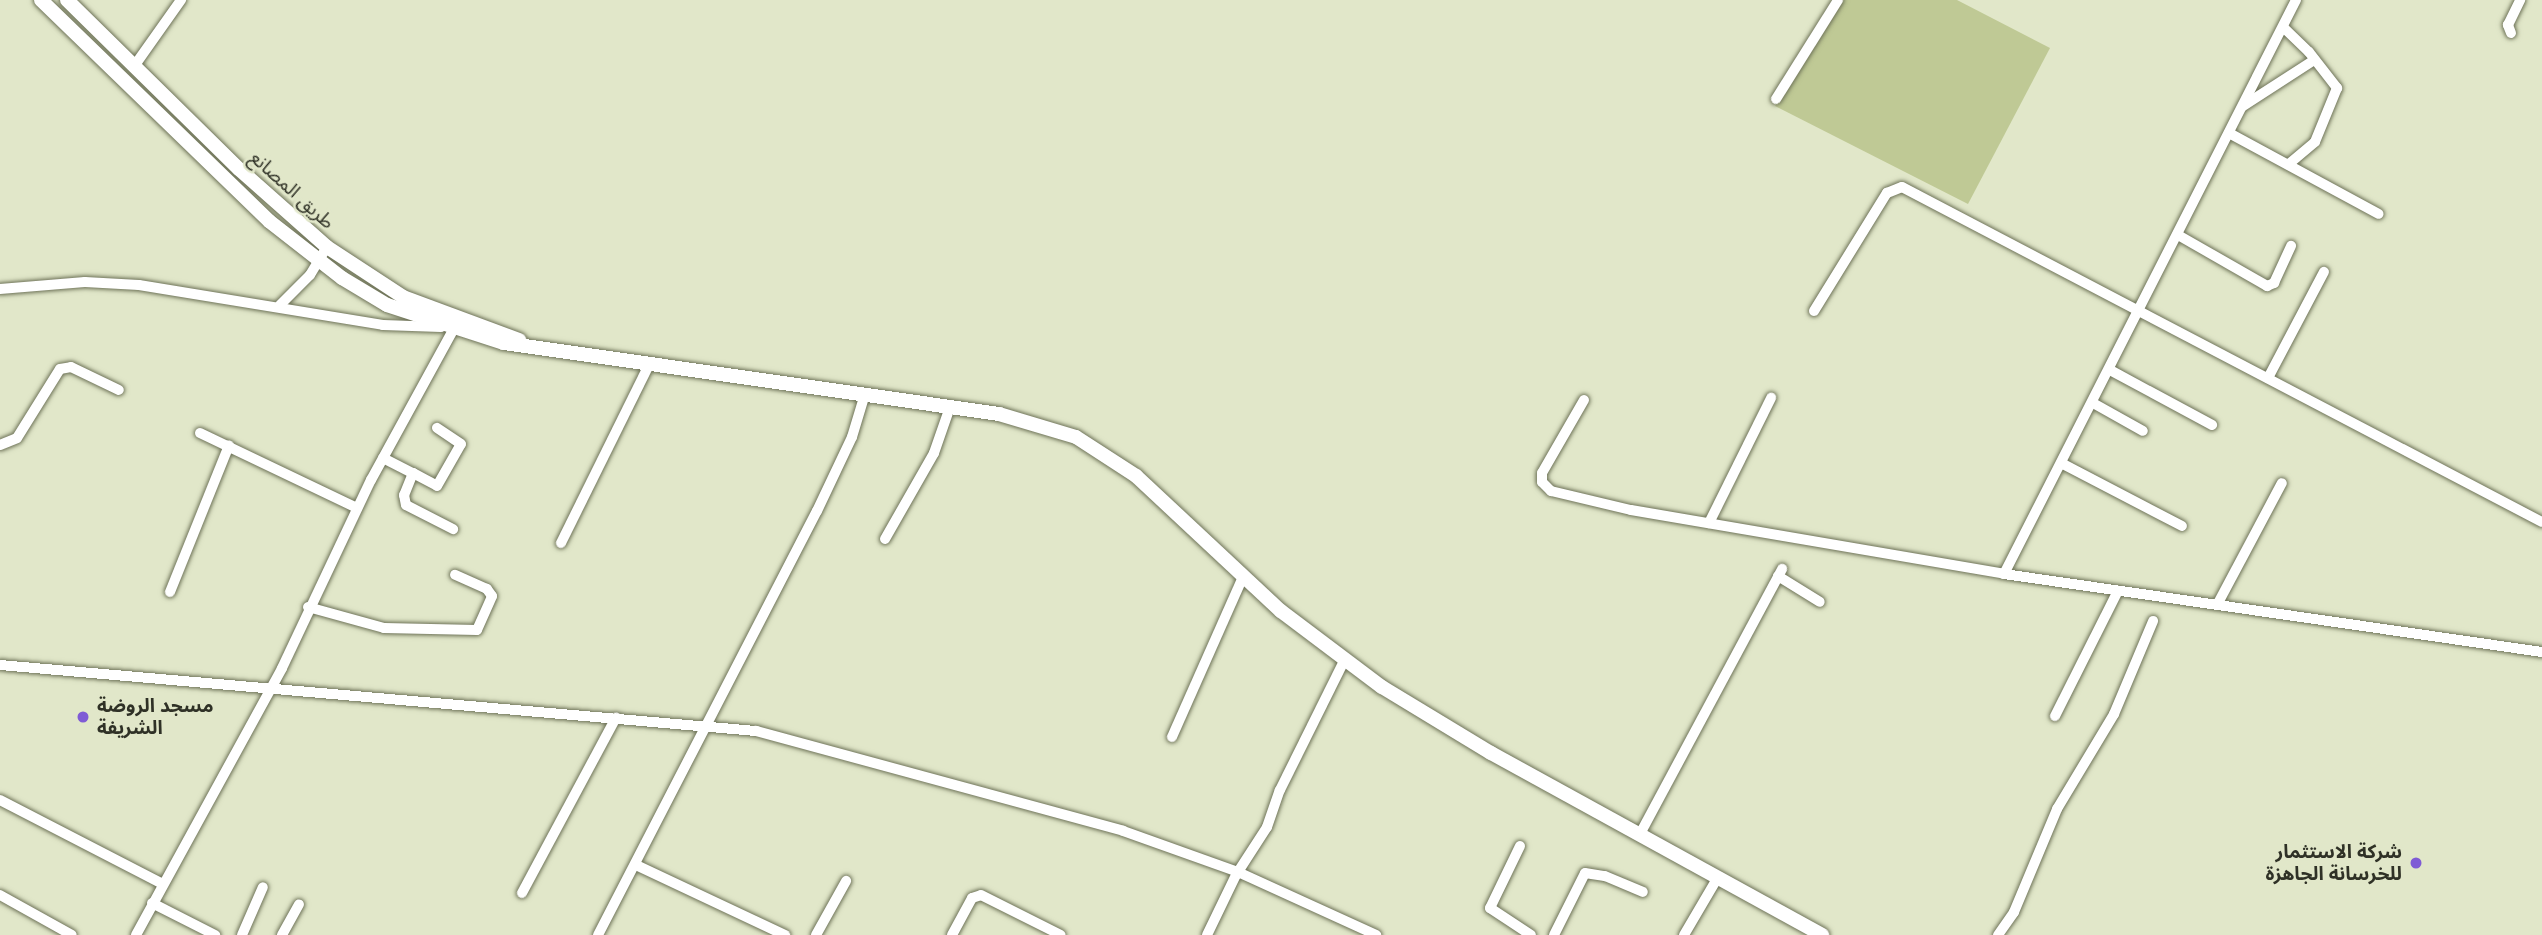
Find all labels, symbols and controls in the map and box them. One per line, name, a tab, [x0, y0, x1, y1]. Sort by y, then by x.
street label: طريق المصانع	[245, 146, 339, 234]
place label: مسجد الروضة الشريفة	[97, 695, 214, 739]
marker: مسجد الروضة الشريفة	[75, 709, 91, 725]
place label: شركة الاستثمار للخرسانة الجاهزة	[2265, 841, 2402, 885]
marker: شركة الاستثمار للخرسانة الجاهزة	[2408, 855, 2424, 871]

